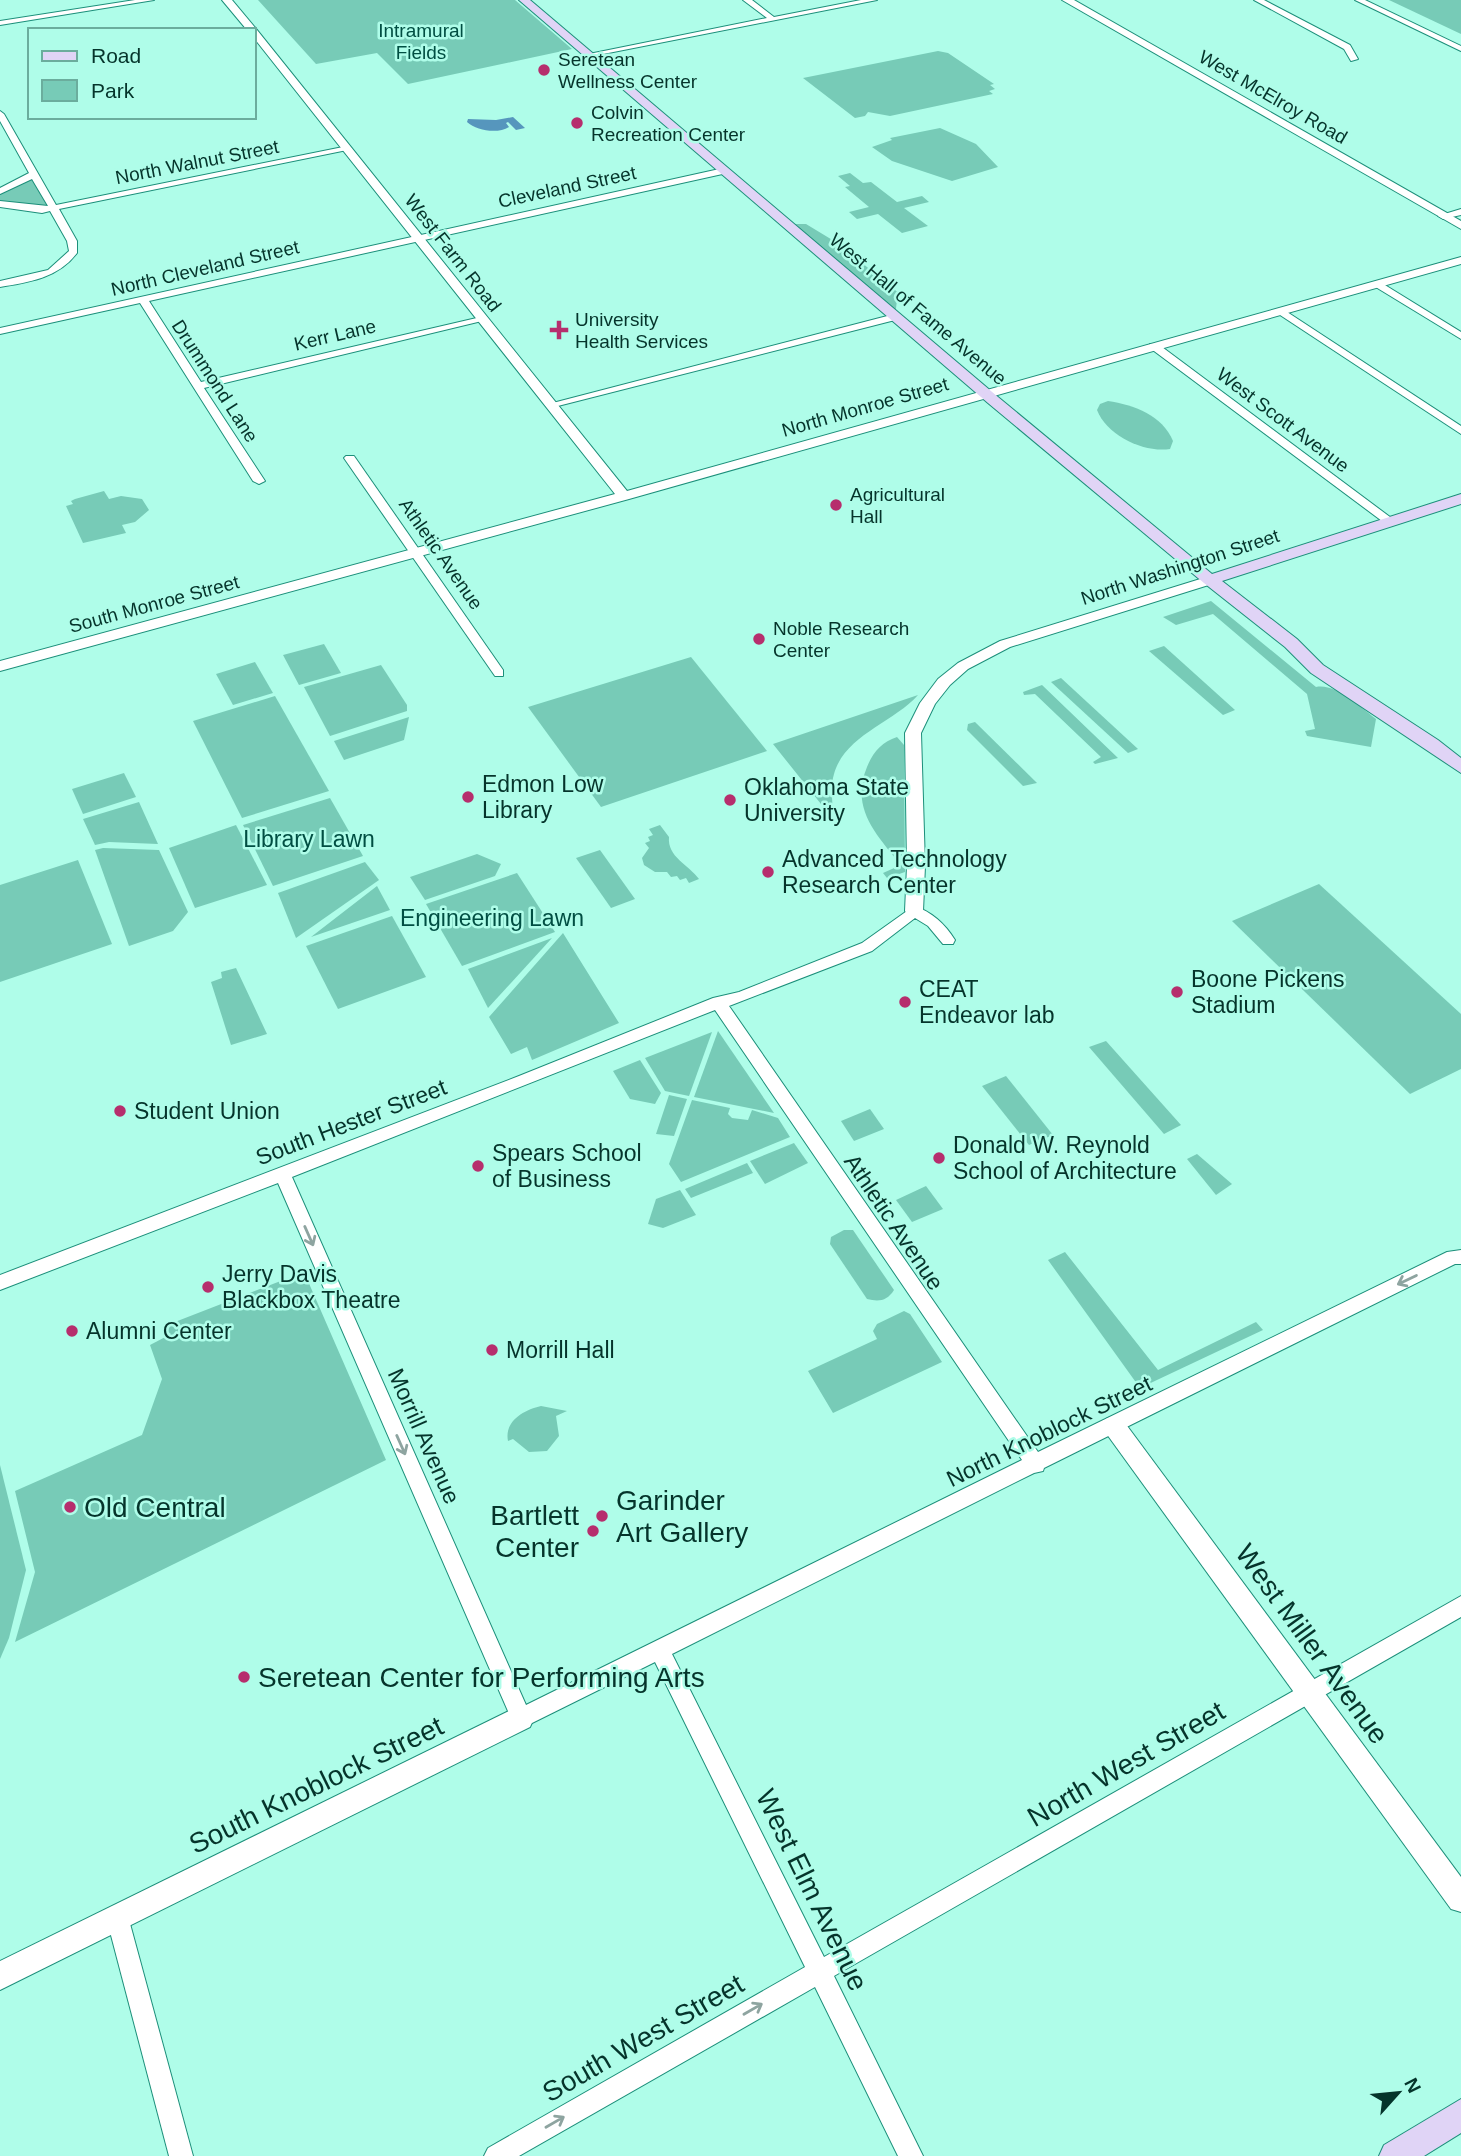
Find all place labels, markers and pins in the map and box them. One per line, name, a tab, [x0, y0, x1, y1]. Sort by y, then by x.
place label: Seretean Wellness Center	[558, 49, 698, 92]
marker: Seretean Wellness Center	[536, 62, 552, 78]
place label: Colvin Recreation Center	[591, 102, 746, 145]
marker: Colvin Recreation Center	[569, 115, 585, 131]
place label: University Health Services	[575, 309, 708, 352]
marker: University Health Services	[549, 320, 569, 340]
place label: Agricultural Hall	[850, 484, 945, 527]
marker: Agricultural Hall	[828, 497, 844, 513]
place label: Noble Research Center	[773, 618, 909, 661]
marker: Noble Research Center	[751, 631, 767, 647]
place label: Edmon Low Library	[482, 771, 604, 823]
place label: Oklahoma State University	[744, 774, 909, 826]
marker: Edmon Low Library	[460, 789, 476, 805]
marker: Oklahoma State University	[722, 792, 738, 808]
place label: Advanced Technology Research Center	[782, 846, 1007, 898]
marker: Advanced Technology Research Center	[760, 864, 776, 880]
place label: Boone Pickens Stadium	[1191, 966, 1344, 1018]
place label: CEAT Endeavor lab	[919, 976, 1055, 1028]
marker: Boone Pickens Stadium	[1169, 984, 1185, 1000]
marker: CEAT Endeavor lab	[897, 994, 913, 1010]
place label: Student Union	[134, 1098, 280, 1124]
marker: Student Union	[112, 1103, 128, 1119]
place label: Donald W. Reynold School of Architecture	[953, 1132, 1177, 1184]
place label: Spears School of Business	[492, 1140, 642, 1192]
marker: Donald W. Reynold School of Architecture	[931, 1150, 947, 1166]
marker: Spears School of Business	[470, 1158, 486, 1174]
place label: Jerry Davis Blackbox Theatre	[222, 1261, 401, 1313]
marker: Jerry Davis Blackbox Theatre	[200, 1279, 216, 1295]
place label: Alumni Center	[86, 1318, 232, 1344]
marker: Alumni Center	[64, 1323, 80, 1339]
place label: Morrill Hall	[506, 1337, 615, 1363]
marker: Morrill Hall	[484, 1342, 500, 1358]
place label: Garinder Art Gallery	[616, 1485, 748, 1548]
place label: Old Central	[84, 1492, 226, 1523]
marker: Old Central	[62, 1499, 78, 1515]
place label: Bartlett Center	[490, 1500, 579, 1563]
marker: Garinder Art Gallery	[594, 1508, 610, 1524]
marker: Bartlett Center	[585, 1523, 601, 1539]
place label: Seretean Center for Performing Arts	[258, 1662, 705, 1693]
marker: Seretean Center for Performing Arts	[236, 1669, 252, 1685]

